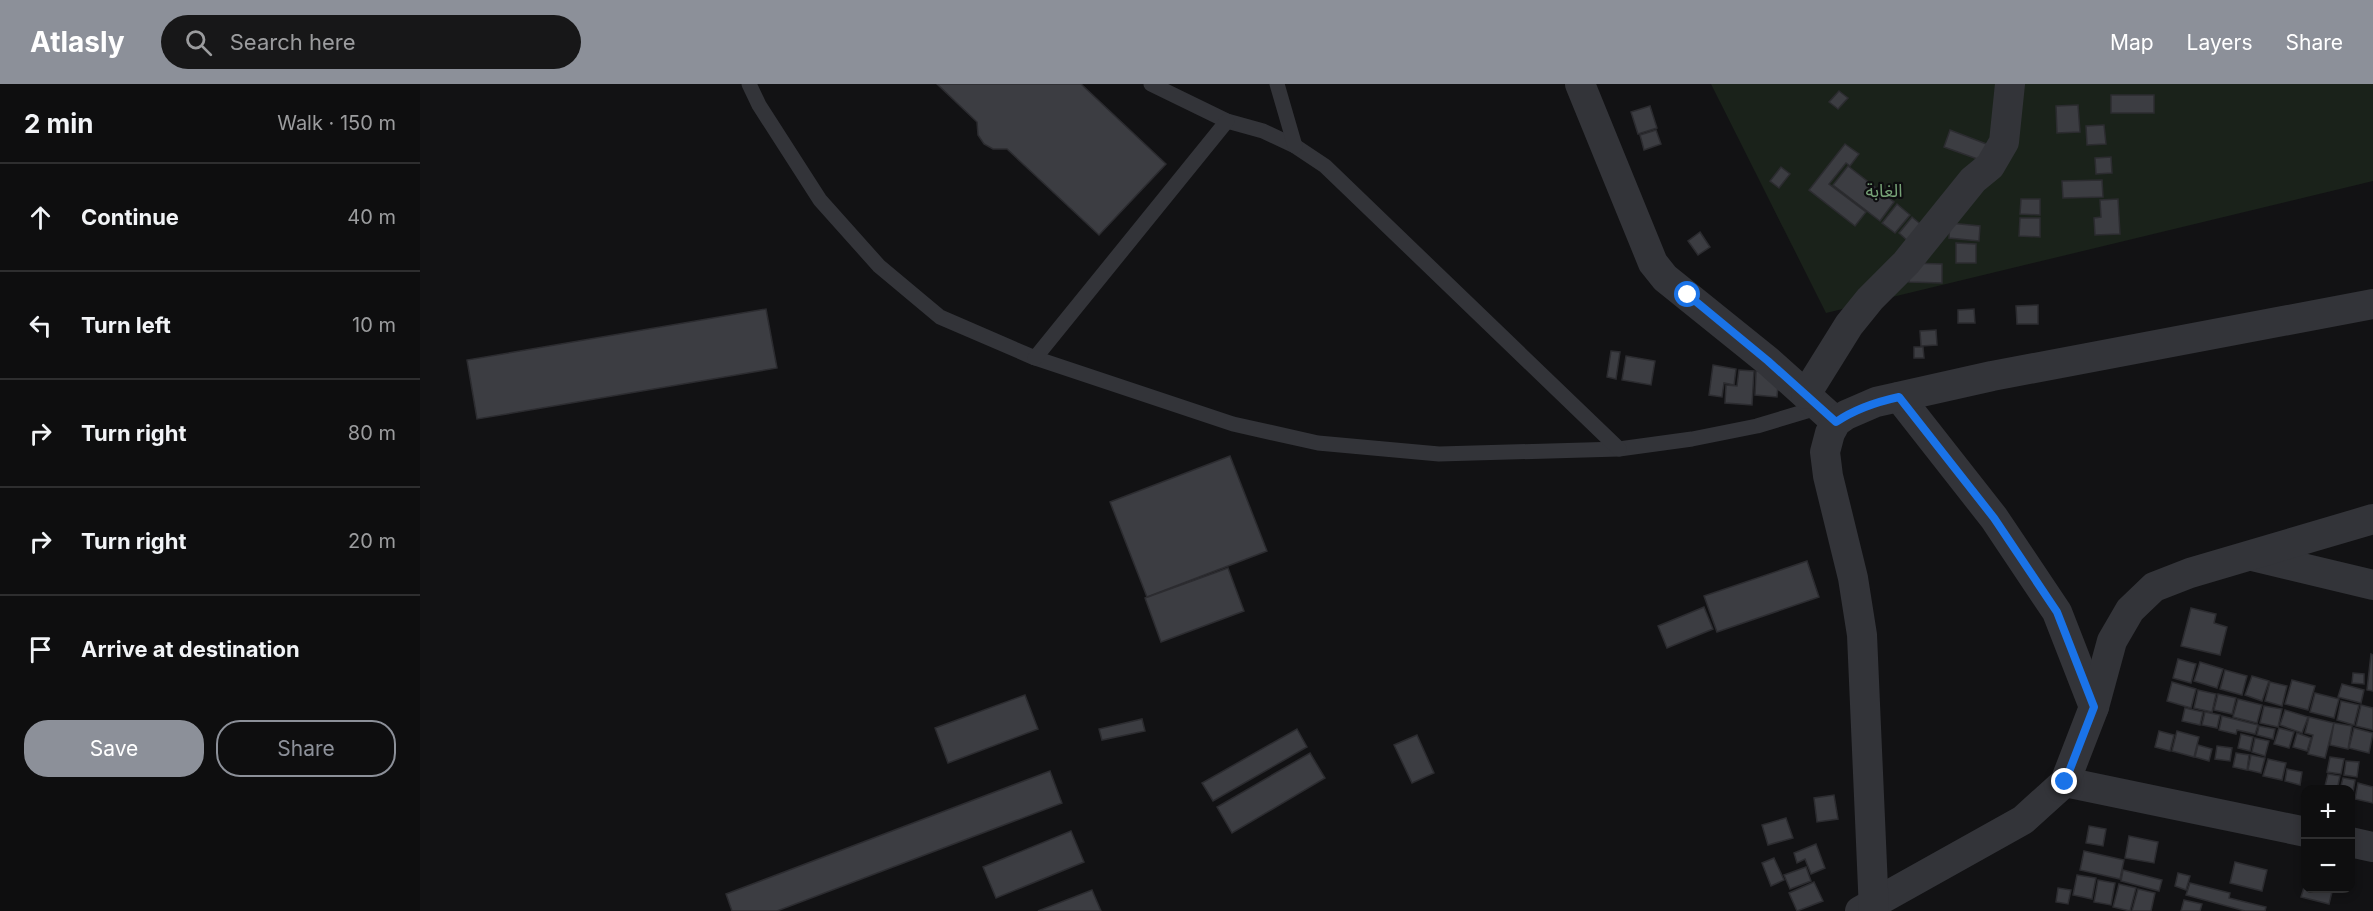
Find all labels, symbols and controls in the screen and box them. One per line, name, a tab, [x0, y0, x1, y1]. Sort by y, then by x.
search box	[161, 15, 581, 69]
text: Atlasly	[30, 25, 125, 59]
icon: search	[182, 26, 215, 59]
text: Search here	[230, 29, 356, 55]
text: Map	[2110, 30, 2154, 55]
text: Layers	[2187, 30, 2253, 55]
text: Share	[2286, 30, 2343, 55]
text: 2 min	[24, 108, 94, 139]
text: Walk · 150 m	[277, 111, 396, 135]
park label: الغابة	[1865, 180, 1903, 201]
icon: ahead	[24, 201, 57, 234]
text: Continue	[81, 204, 179, 230]
text: 40 m	[347, 205, 396, 229]
route start	[1674, 281, 1700, 307]
icon: left	[24, 309, 57, 342]
text: Turn left	[81, 312, 171, 338]
text: 10 m	[352, 313, 396, 337]
icon: right	[24, 417, 57, 450]
text: Turn right	[81, 420, 187, 446]
text: 80 m	[348, 421, 396, 445]
icon: right	[24, 525, 57, 558]
text: Turn right	[81, 528, 187, 554]
text: 20 m	[348, 529, 396, 553]
icon: arrive	[24, 633, 57, 666]
text: Arrive at destination	[81, 636, 300, 662]
button: Save	[24, 720, 204, 777]
button: Share	[216, 720, 396, 777]
route end	[2051, 768, 2077, 794]
map controls	[2301, 785, 2355, 893]
button: +	[2301, 785, 2355, 839]
button: −	[2301, 839, 2355, 893]

